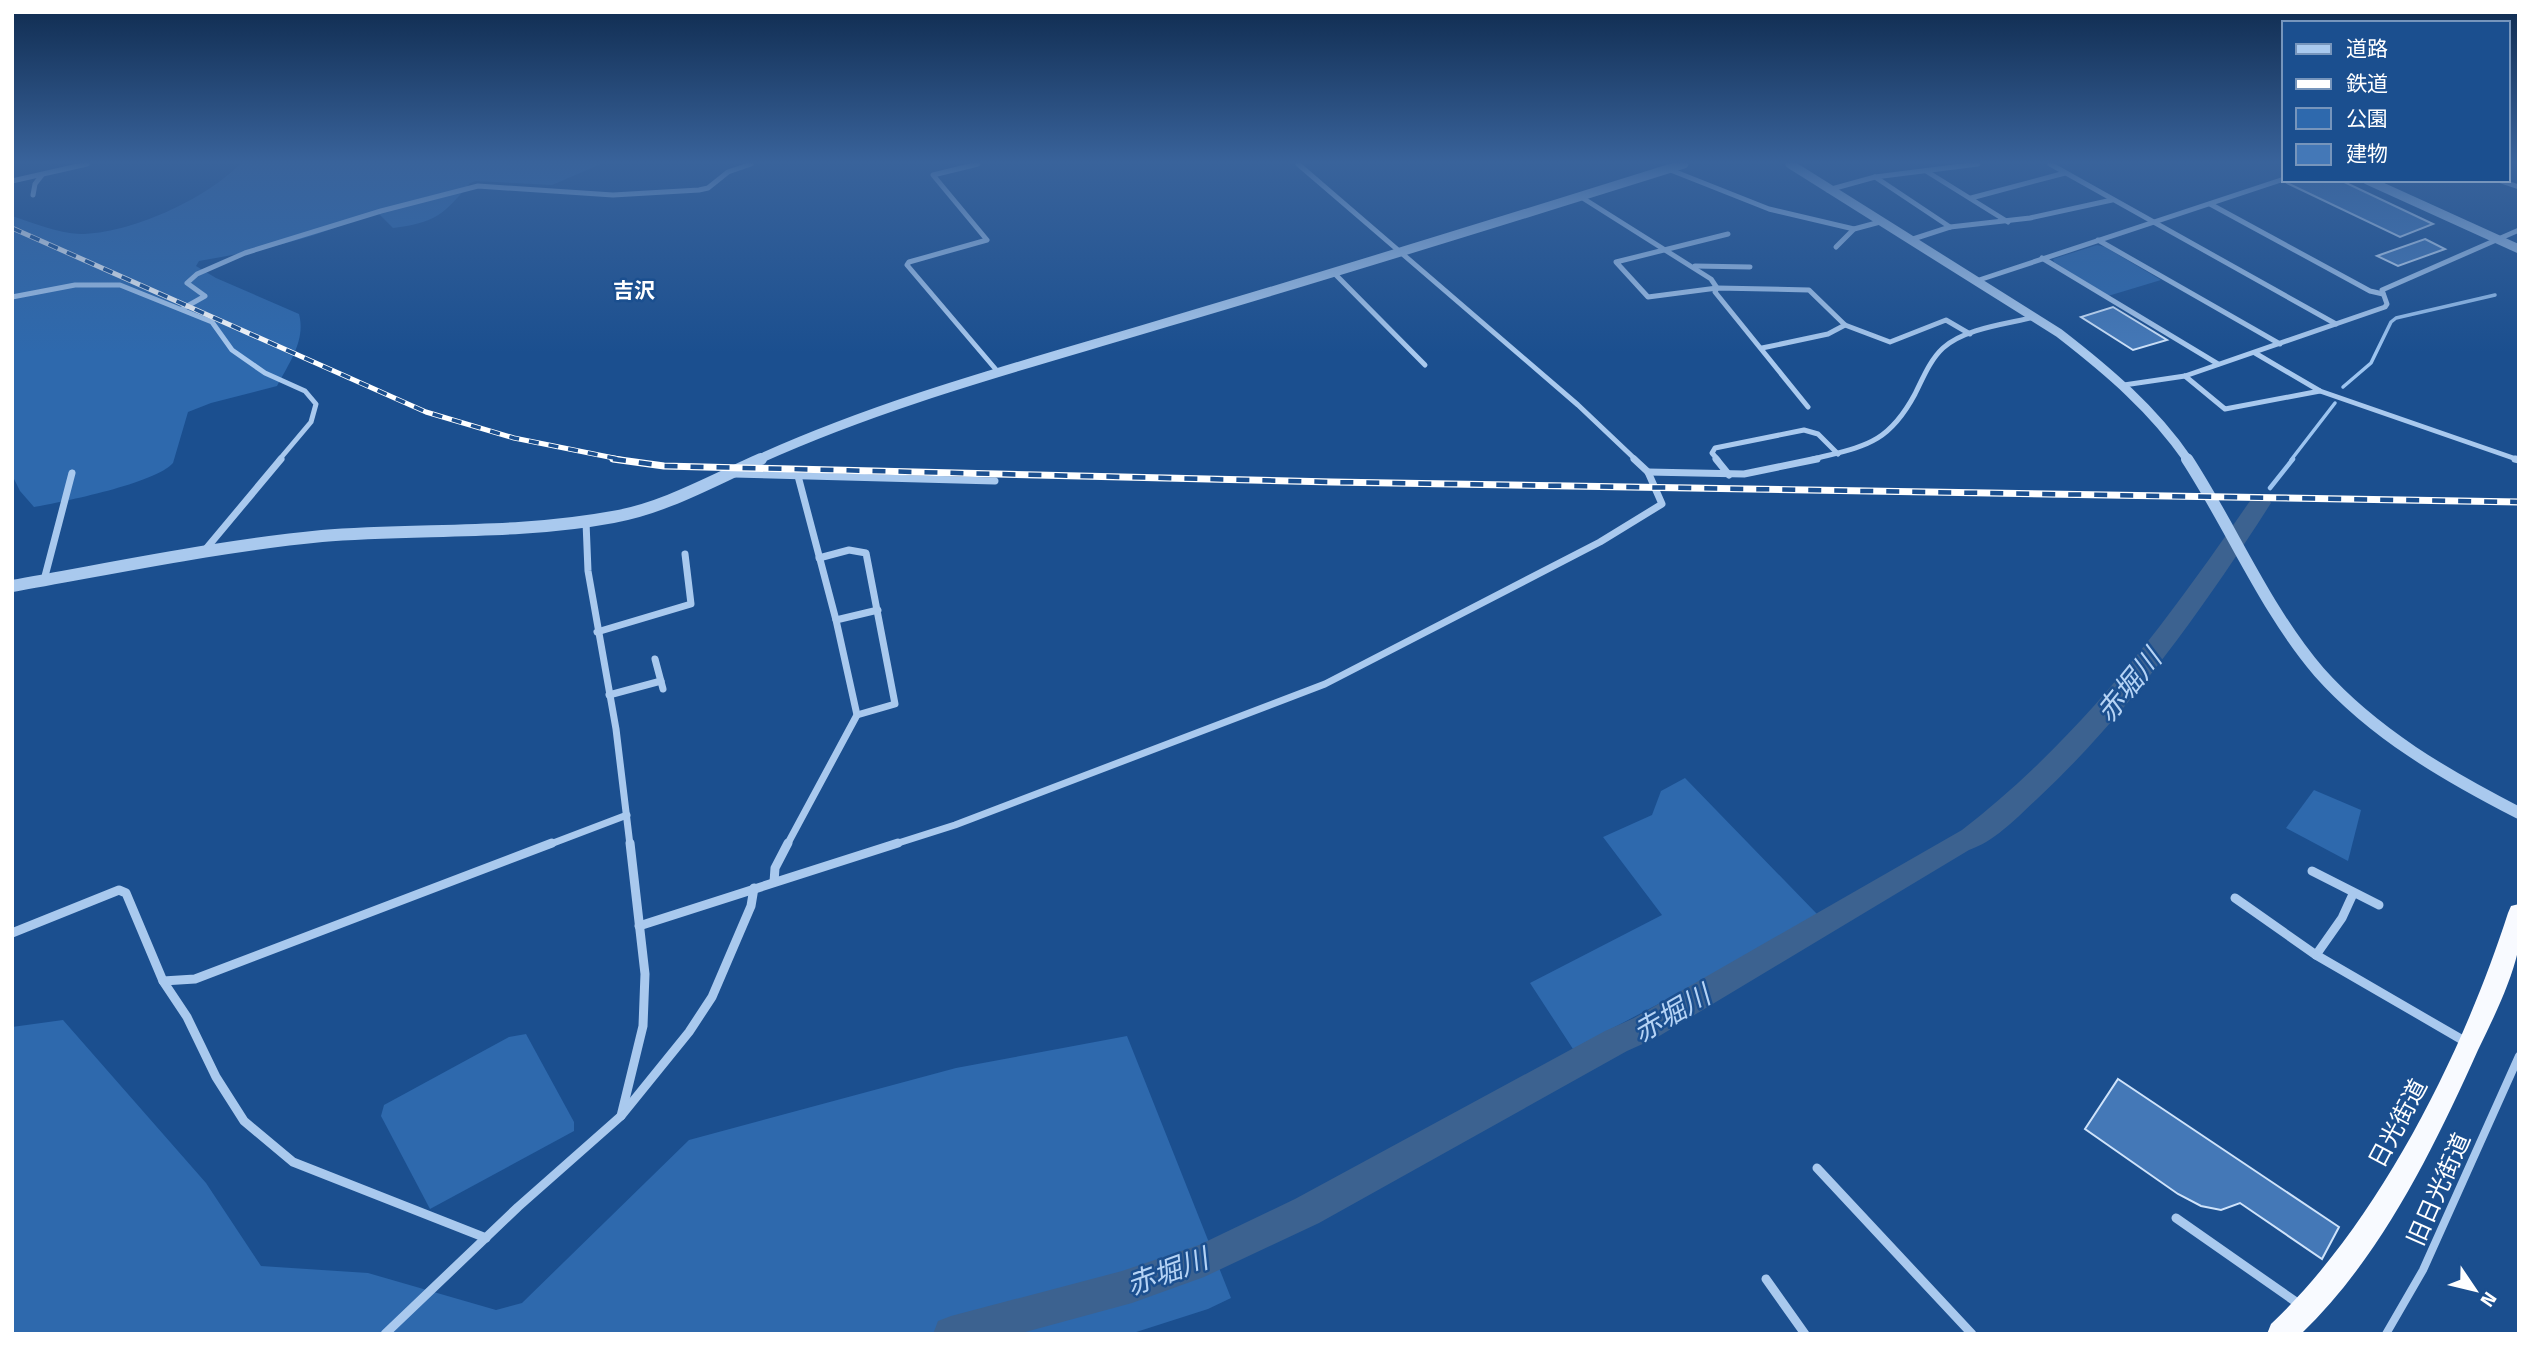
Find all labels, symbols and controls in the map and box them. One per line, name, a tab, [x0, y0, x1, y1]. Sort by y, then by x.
legend	[2282, 21, 2510, 182]
text: 道路	[2346, 32, 2388, 64]
text: 鉄道	[2346, 67, 2388, 99]
text: 公園	[2346, 102, 2388, 134]
text: 建物	[2346, 137, 2388, 169]
district label: 吉沢	[613, 274, 655, 306]
water label: 赤堀川	[2085, 637, 2173, 731]
water label: 赤堀川	[1624, 972, 1721, 1053]
street label: 日光街道	[2359, 1072, 2435, 1174]
street label: 旧日光街道	[2397, 1127, 2479, 1251]
water label: 赤堀川	[1120, 1235, 1217, 1306]
north arrow	[2440, 1255, 2510, 1325]
text: N	[2474, 1286, 2505, 1314]

